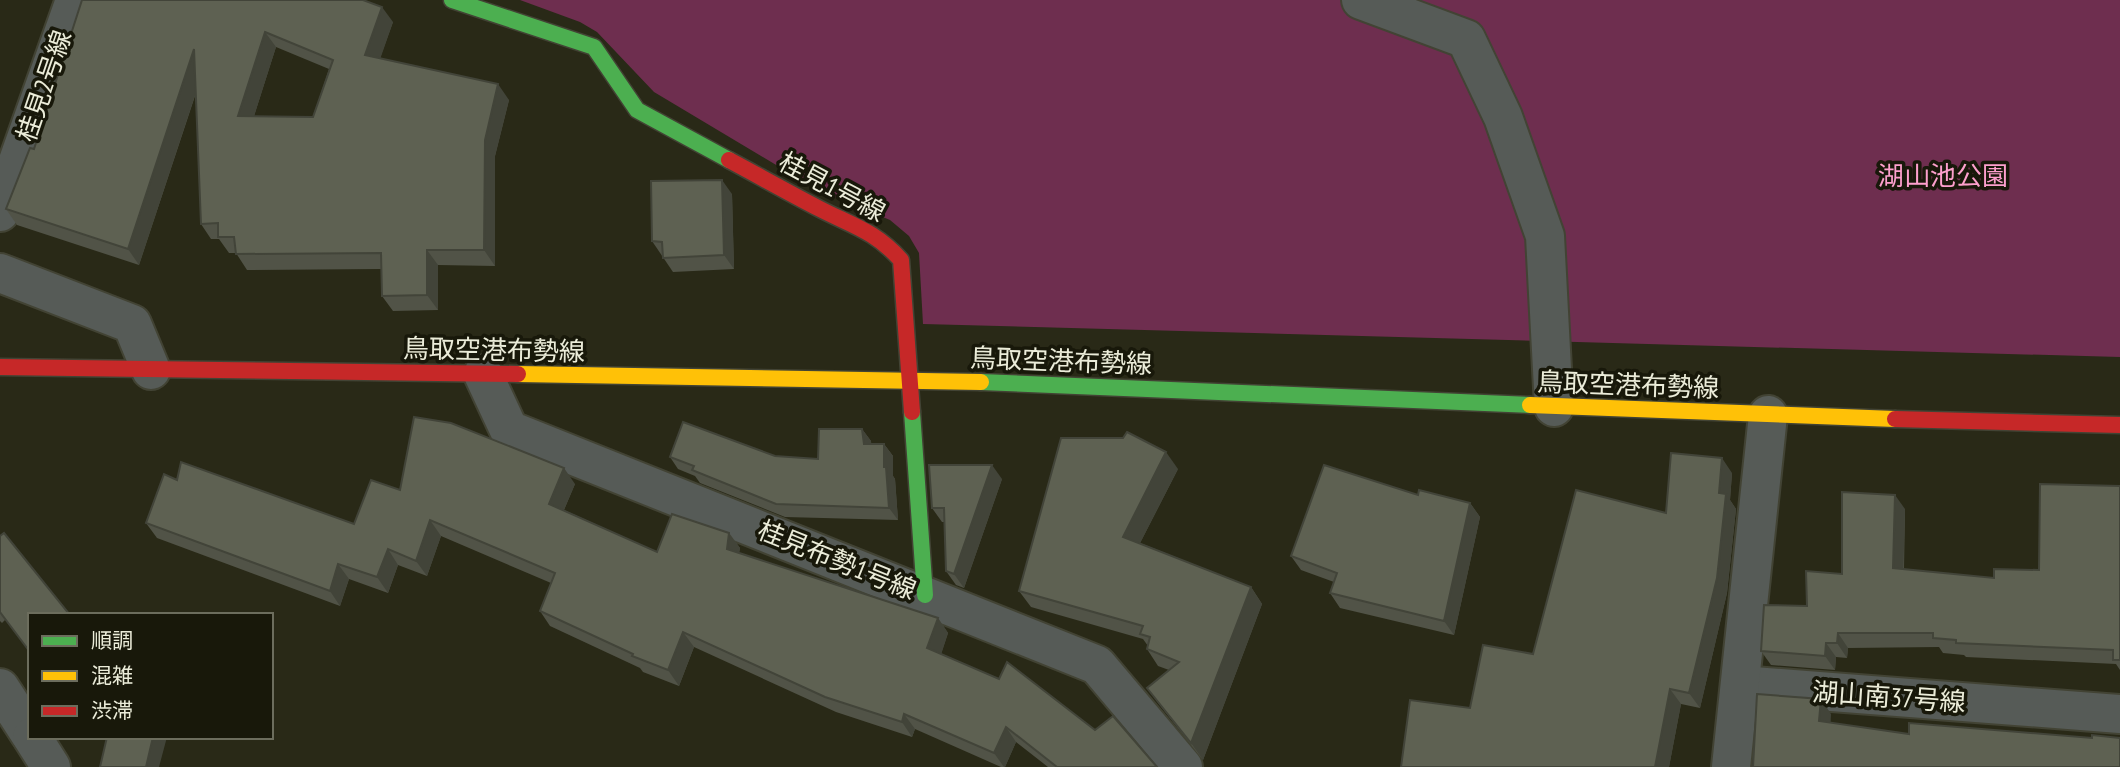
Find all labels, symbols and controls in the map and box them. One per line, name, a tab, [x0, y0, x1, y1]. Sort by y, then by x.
street label: 桂見2号線	[9, 26, 78, 146]
street label: 桂見1号線	[773, 145, 891, 228]
park label: 湖山池公園	[1878, 159, 2008, 192]
street label: 鳥取空港布勢線	[403, 331, 585, 368]
street label: 鳥取空港布勢線	[969, 341, 1153, 380]
street label: 鳥取空港布勢線	[1536, 365, 1720, 404]
street label: 桂見布勢1号線	[753, 513, 921, 606]
legend	[28, 613, 273, 739]
text: 順調	[91, 627, 133, 654]
text: 混雑	[91, 662, 133, 689]
street label: 湖山南37号線	[1811, 675, 1967, 718]
text: 渋滞	[91, 697, 133, 724]

